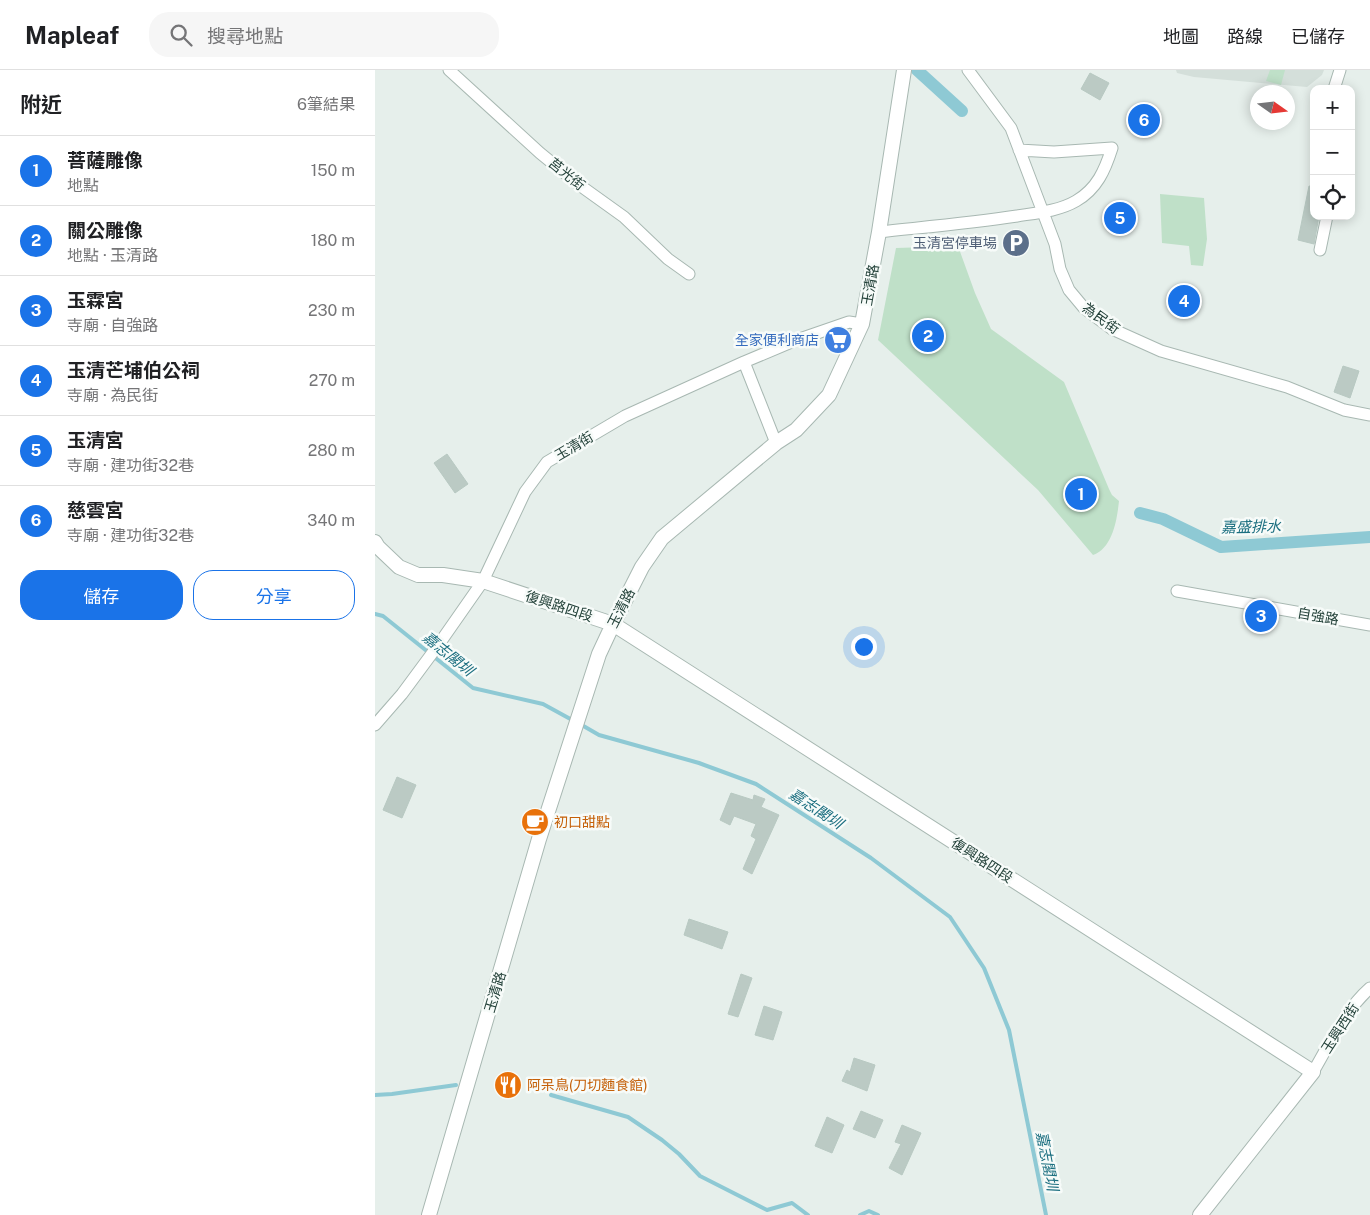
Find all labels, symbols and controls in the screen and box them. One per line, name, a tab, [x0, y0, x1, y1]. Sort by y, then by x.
search box	[149, 12, 499, 57]
text: Mapleaf	[25, 21, 119, 49]
icon: search	[167, 21, 195, 49]
text: 搜尋地點	[207, 25, 283, 47]
text: 地圖	[1163, 26, 1199, 47]
text: 路線	[1227, 26, 1263, 47]
text: 已儲存	[1291, 26, 1345, 47]
north arrow	[1250, 85, 1295, 130]
map controls	[1310, 85, 1355, 220]
button: +	[1310, 85, 1355, 130]
text: 附近	[20, 92, 62, 117]
text: 6筆結果	[297, 95, 355, 114]
pin: 6	[1128, 101, 1160, 139]
button: −	[1310, 130, 1355, 175]
text: 菩薩雕像	[67, 149, 143, 171]
street label: 莒光街	[546, 155, 588, 193]
text: 1	[33, 161, 39, 180]
text: 150 m	[311, 161, 355, 180]
button: locate	[1310, 175, 1355, 220]
text: 地點	[67, 176, 99, 195]
pin: 5	[1104, 199, 1136, 237]
text: 關公雕像	[67, 219, 143, 241]
parking icon: 玉清宮停車場	[1001, 228, 1031, 258]
text: 2	[31, 231, 41, 250]
text: 180 m	[311, 231, 355, 250]
place label: 玉清宮停車場	[913, 235, 997, 251]
text: 地點 · 玉清路	[67, 246, 158, 265]
street label: 玉清路	[858, 263, 882, 307]
pin: 4	[1168, 282, 1200, 320]
text: 玉霖宮	[67, 289, 124, 311]
street label: 為民街	[1079, 299, 1123, 337]
text: 3	[31, 301, 41, 320]
text: 230 m	[308, 301, 355, 320]
text: 寺廟 · 自強路	[67, 316, 158, 335]
pin: 2	[912, 317, 944, 355]
supermarket icon: 全家便利商店	[823, 325, 853, 355]
place label: 全家便利商店	[735, 332, 819, 348]
text: 玉清芒埔伯公祠	[67, 359, 200, 381]
text: 4	[31, 371, 41, 390]
text: 270 m	[309, 371, 355, 390]
text: 寺廟 · 為民街	[67, 386, 158, 405]
street label: 玉清街	[552, 428, 596, 464]
text: 玉清宮	[67, 429, 124, 451]
text: 5	[31, 441, 41, 460]
text: 280 m	[308, 441, 355, 460]
text: 寺廟 · 建功街32巷	[67, 456, 194, 475]
pin: 1	[1065, 475, 1097, 513]
text: 慈雲宮	[67, 499, 124, 521]
text: 6	[31, 511, 41, 530]
text: 340 m	[307, 511, 355, 530]
water label: 嘉盛排水	[1221, 517, 1282, 536]
text: 寺廟 · 建功街32巷	[67, 526, 194, 545]
button: 儲存	[20, 570, 183, 620]
button: 分享	[193, 570, 355, 620]
street label: 玉清路	[604, 586, 638, 630]
street label: 復興路四段	[523, 588, 595, 624]
pin: 3	[1245, 597, 1277, 635]
street label: 自強路	[1296, 604, 1340, 628]
water label: 嘉志閣圳	[420, 628, 479, 680]
your location	[851, 634, 877, 660]
water label: 嘉志閣圳	[786, 785, 848, 833]
cafe icon: 初口甜點	[520, 807, 550, 837]
place label: 初口甜點	[554, 814, 610, 830]
street label: 復興路四段	[948, 834, 1016, 886]
street label: 玉清路	[481, 970, 509, 1014]
street label: 玉興西街	[1318, 1000, 1362, 1056]
restaurant icon: 阿呆鳥(刀切麵食館)	[493, 1070, 523, 1100]
place label: 阿呆鳥(刀切麵食館)	[527, 1077, 648, 1093]
water label: 嘉志閣圳	[1033, 1130, 1062, 1194]

